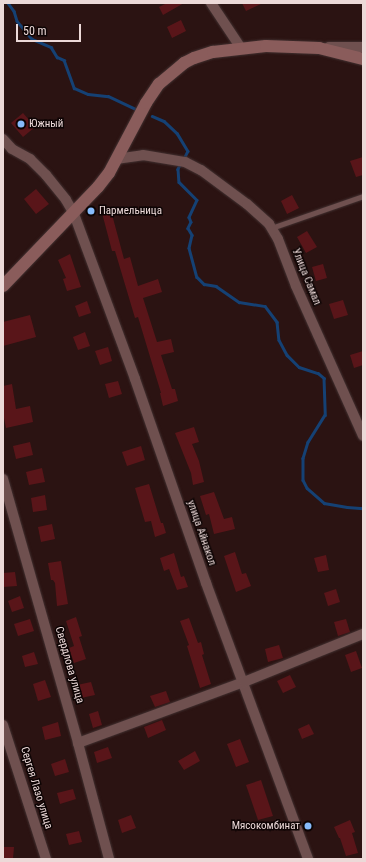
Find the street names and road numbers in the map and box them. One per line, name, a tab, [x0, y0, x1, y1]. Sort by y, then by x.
street label: Улица Самал	[289, 247, 323, 307]
street label: улица Айнакол	[184, 499, 218, 567]
street label: Свердлова улица	[52, 625, 86, 705]
street label: Сергея Лазо улица	[17, 745, 55, 831]

